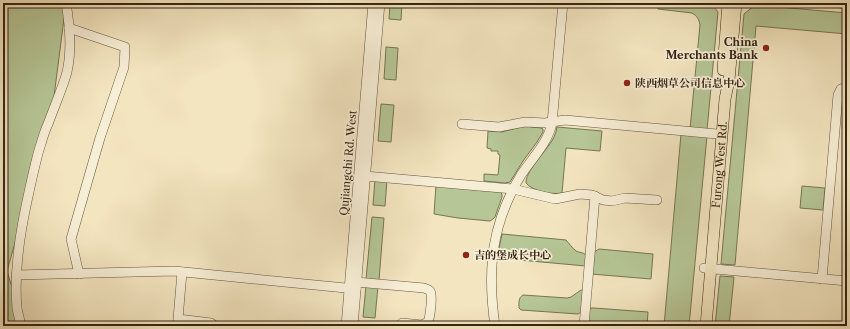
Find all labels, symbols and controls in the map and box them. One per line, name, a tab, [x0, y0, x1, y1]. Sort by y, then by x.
place label: China Merchants Bank	[666, 35, 759, 62]
marker: China Merchants Bank	[761, 43, 771, 53]
place label: 陕西烟草公司信息中心	[635, 76, 745, 90]
marker: 陕西烟草公司信息中心	[622, 78, 632, 88]
street label: Qujiangchi Rd. West	[336, 110, 360, 216]
street label: Furong West Rd.	[709, 121, 730, 208]
place label: 吉的堡成长中心	[474, 248, 551, 262]
marker: 吉的堡成长中心	[461, 250, 471, 260]

